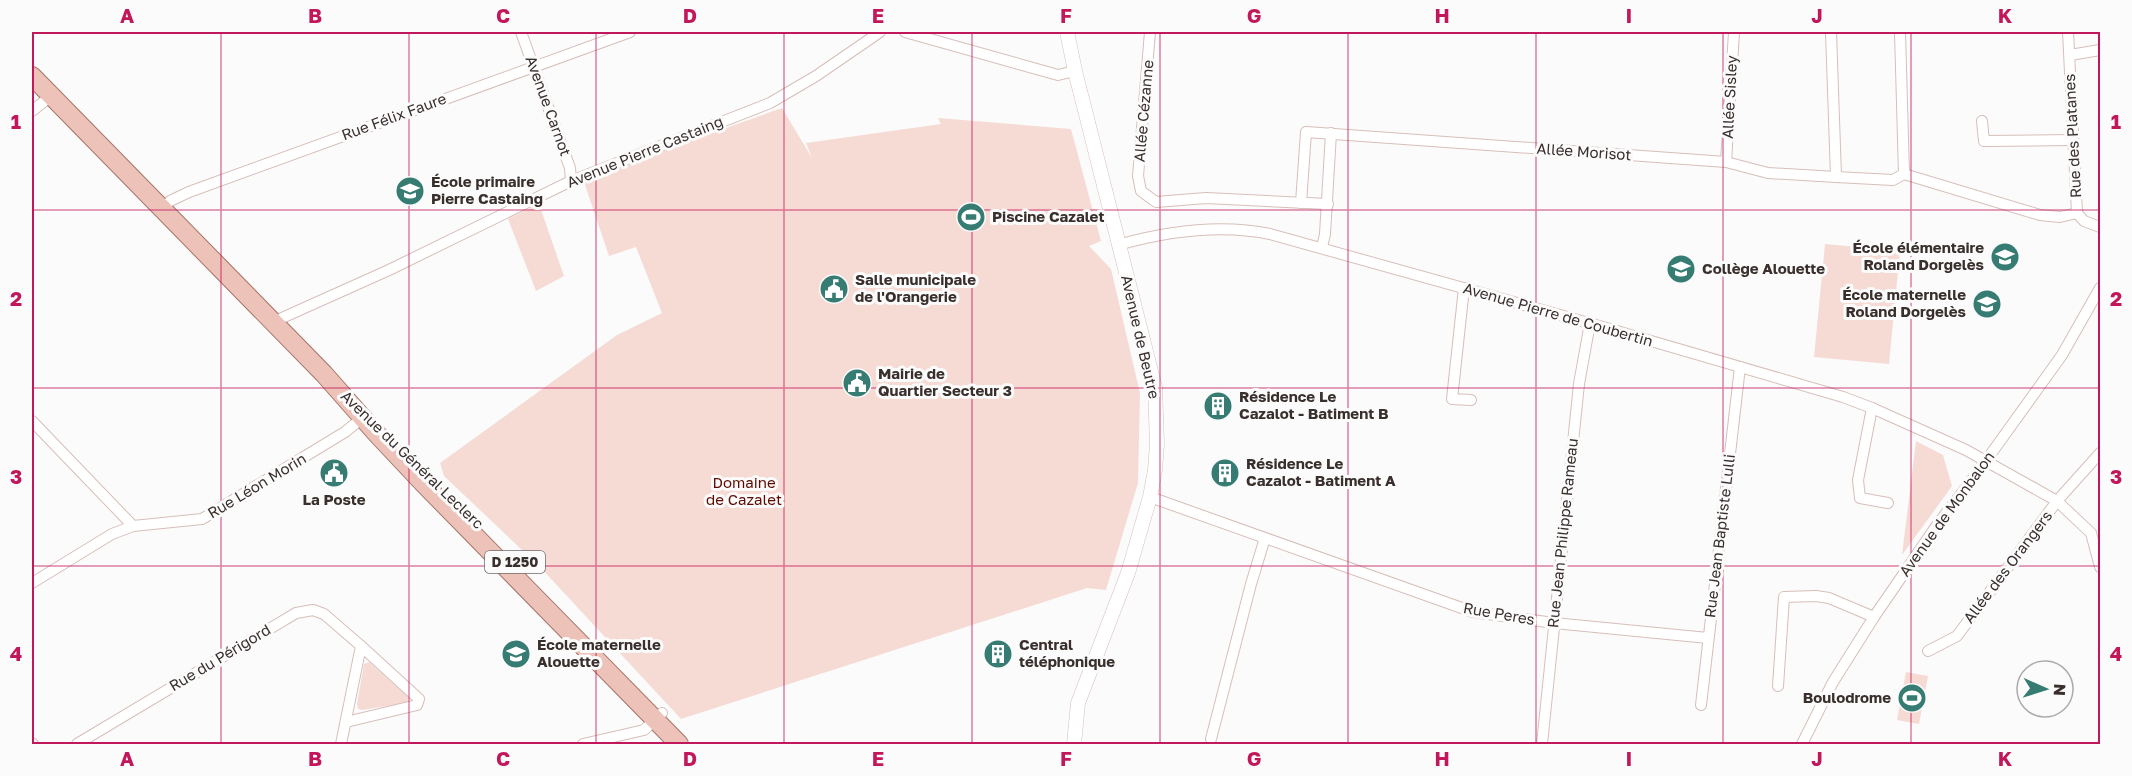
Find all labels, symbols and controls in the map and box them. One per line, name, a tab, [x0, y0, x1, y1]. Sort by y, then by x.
text: A	[120, 3, 134, 27]
text: B	[308, 3, 322, 27]
text: C	[496, 3, 510, 27]
text: D	[683, 3, 697, 27]
text: E	[872, 3, 884, 27]
text: F	[1060, 3, 1072, 27]
text: G	[1247, 3, 1261, 27]
text: H	[1434, 3, 1450, 27]
text: I	[1626, 3, 1632, 27]
text: J	[1811, 3, 1823, 27]
text: K	[1998, 3, 2013, 27]
street label: Avenue Carnot	[522, 53, 575, 158]
street label: Allée Sisley	[1718, 54, 1740, 139]
street label: Allée Cézanne	[1130, 59, 1156, 163]
street label: Rue des Platanes	[2060, 73, 2084, 199]
street label: Rue Félix Faure	[339, 89, 449, 143]
text: 1	[11, 109, 21, 133]
text: 1	[2111, 109, 2121, 133]
street label: Avenue Pierre Castaing	[564, 111, 725, 191]
street label: Allée Morisot	[1536, 139, 1632, 163]
place label: École primaire Pierre Castaing	[431, 172, 543, 207]
school or university icon: École primaire Pierre Castaing	[394, 175, 426, 207]
sports icon: Piscine Cazalet	[955, 201, 987, 233]
place label: Piscine Cazalet	[992, 207, 1104, 225]
place label: École élémentaire Roland Dorgelès	[1853, 238, 1984, 273]
school or university icon: École élémentaire Roland Dorgelès	[1989, 241, 2021, 273]
school or university icon: Collège Alouette	[1665, 253, 1697, 285]
place label: Collège Alouette	[1702, 259, 1825, 277]
place label: Salle municipale de l'Orangerie	[855, 270, 976, 305]
public building icon: Salle municipale de l'Orangerie	[818, 273, 850, 305]
street label: Avenue de Beutre	[1118, 273, 1164, 401]
street label: Avenue Pierre de Coubertin	[1461, 278, 1655, 350]
place label: École maternelle Roland Dorgelès	[1842, 285, 1966, 320]
text: 2	[10, 286, 22, 310]
text: 2	[2110, 286, 2122, 310]
school or university icon: École maternelle Roland Dorgelès	[1971, 288, 2003, 320]
place label: Mairie de Quartier Secteur 3	[878, 364, 1012, 399]
public building icon: Mairie de Quartier Secteur 3	[841, 367, 873, 399]
street label: Avenue du Général Leclerc	[338, 386, 488, 532]
place label: Résidence Le Cazalot - Batiment B	[1239, 387, 1389, 422]
building icon: Résidence Le Cazalot - Batiment B	[1202, 390, 1234, 422]
street label: Rue Jean Philippe Rameau	[1543, 437, 1581, 629]
street label: Avenue de Monbalon	[1895, 447, 1998, 579]
street label: Rue Léon Morin	[204, 449, 309, 522]
street label: Rue Jean Baptiste Lulli	[1700, 453, 1738, 619]
place label: Résidence Le Cazalot - Batiment A	[1246, 454, 1396, 489]
public building icon: La Poste	[318, 457, 350, 489]
building icon: Résidence Le Cazalot - Batiment A	[1209, 457, 1241, 489]
text: 3	[10, 464, 22, 488]
text: 3	[2110, 464, 2122, 488]
park label: Domaine de Cazalet	[706, 473, 782, 508]
place label: La Poste	[302, 490, 366, 508]
street label: Allée des Orangers	[1959, 507, 2055, 626]
road number: D 1250	[485, 551, 545, 573]
street label: Rue Peres	[1462, 598, 1536, 628]
street label: Rue du Périgord	[166, 620, 273, 694]
place label: École maternelle Alouette	[537, 635, 661, 670]
place label: Central téléphonique	[1019, 635, 1115, 670]
school or university icon: École maternelle Alouette	[500, 638, 532, 670]
building icon: Central téléphonique	[982, 638, 1014, 670]
text: 4	[10, 641, 22, 665]
text: 4	[2110, 641, 2122, 665]
north arrow	[2015, 659, 2075, 719]
sports icon: Boulodrome	[1896, 682, 1928, 714]
text: N	[2050, 683, 2070, 696]
place label: Boulodrome	[1803, 688, 1891, 706]
text: A	[120, 746, 134, 770]
text: B	[308, 746, 322, 770]
text: C	[496, 746, 510, 770]
text: D	[683, 746, 697, 770]
text: E	[872, 746, 884, 770]
text: F	[1060, 746, 1072, 770]
text: G	[1247, 746, 1261, 770]
text: H	[1434, 746, 1450, 770]
text: I	[1626, 746, 1632, 770]
text: J	[1811, 746, 1823, 770]
text: K	[1998, 746, 2013, 770]

